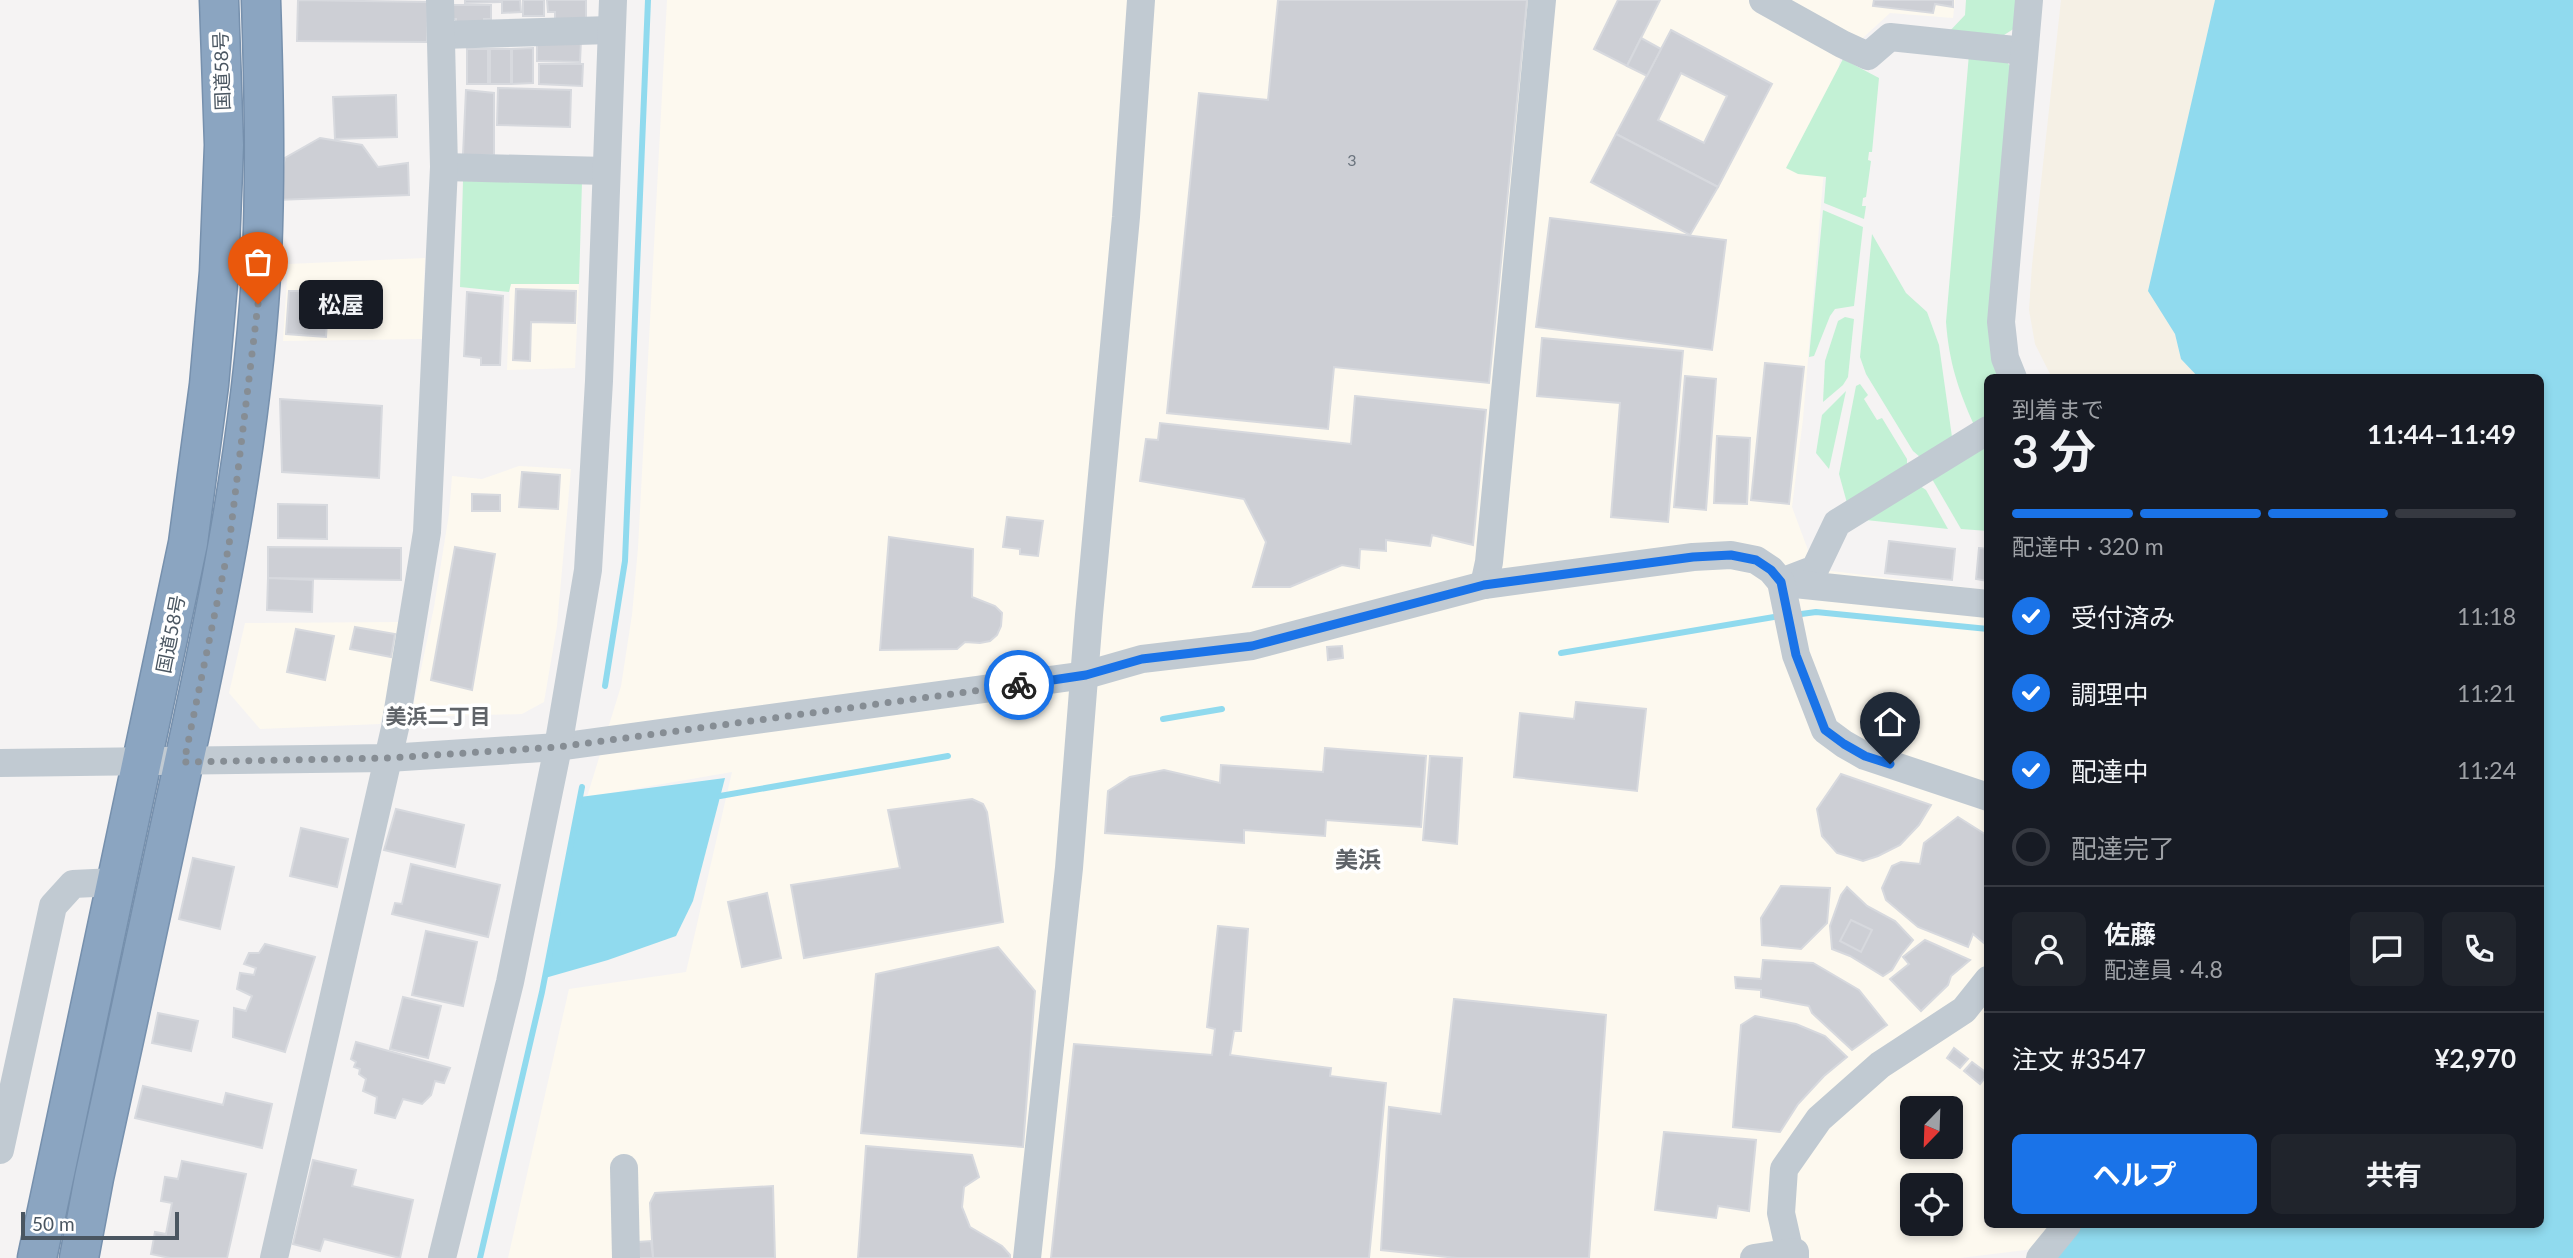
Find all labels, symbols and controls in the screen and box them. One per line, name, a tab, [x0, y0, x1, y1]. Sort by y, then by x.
street label: 国道58号	[208, 31, 234, 111]
house number: 3	[1347, 150, 1357, 169]
pin	[228, 232, 288, 304]
icon: bag	[239, 243, 277, 281]
callout: 松屋	[300, 280, 384, 328]
text: 松屋	[318, 290, 364, 318]
text: 到着まで	[2012, 395, 2104, 423]
text: 11:44–11:49	[2367, 418, 2516, 450]
text: 3 分	[2012, 423, 2096, 478]
text: 配達中 · 320 m	[2012, 532, 2164, 560]
street label: 国道58号	[151, 593, 189, 675]
icon: check	[2012, 597, 2050, 635]
text: 受付済み	[2071, 601, 2175, 633]
text: 11:18	[2457, 602, 2516, 630]
courier	[984, 650, 1054, 720]
icon: bike	[1000, 666, 1038, 704]
icon: check	[2012, 674, 2050, 712]
text: 調理中	[2071, 678, 2149, 710]
text: 11:21	[2457, 679, 2516, 707]
pin	[1860, 692, 1920, 764]
district label: 美浜二丁目	[386, 703, 491, 728]
icon: home	[1871, 703, 1909, 741]
icon: check	[2012, 751, 2050, 789]
text: 配達中	[2071, 755, 2149, 787]
text: 11:24	[2457, 756, 2516, 784]
text: 配達完了	[2071, 832, 2175, 864]
district label: 美浜	[1335, 845, 1381, 873]
button: person	[2012, 912, 2086, 986]
button: chat	[2350, 912, 2424, 986]
button: phone	[2442, 912, 2516, 986]
text: 佐藤	[2104, 918, 2156, 950]
text: 配達員 · 4.8	[2104, 955, 2223, 983]
text: ¥2,970	[2435, 1042, 2516, 1074]
text: 注文 #3547	[2012, 1043, 2146, 1075]
north arrow	[1900, 1096, 1964, 1158]
map controls	[1900, 1096, 1963, 1236]
button: ヘルプ	[2012, 1134, 2257, 1214]
button: 共有	[2271, 1134, 2516, 1214]
button: locate	[1900, 1173, 1963, 1236]
scale bar	[21, 1209, 178, 1241]
text: 50 m	[32, 1212, 75, 1235]

